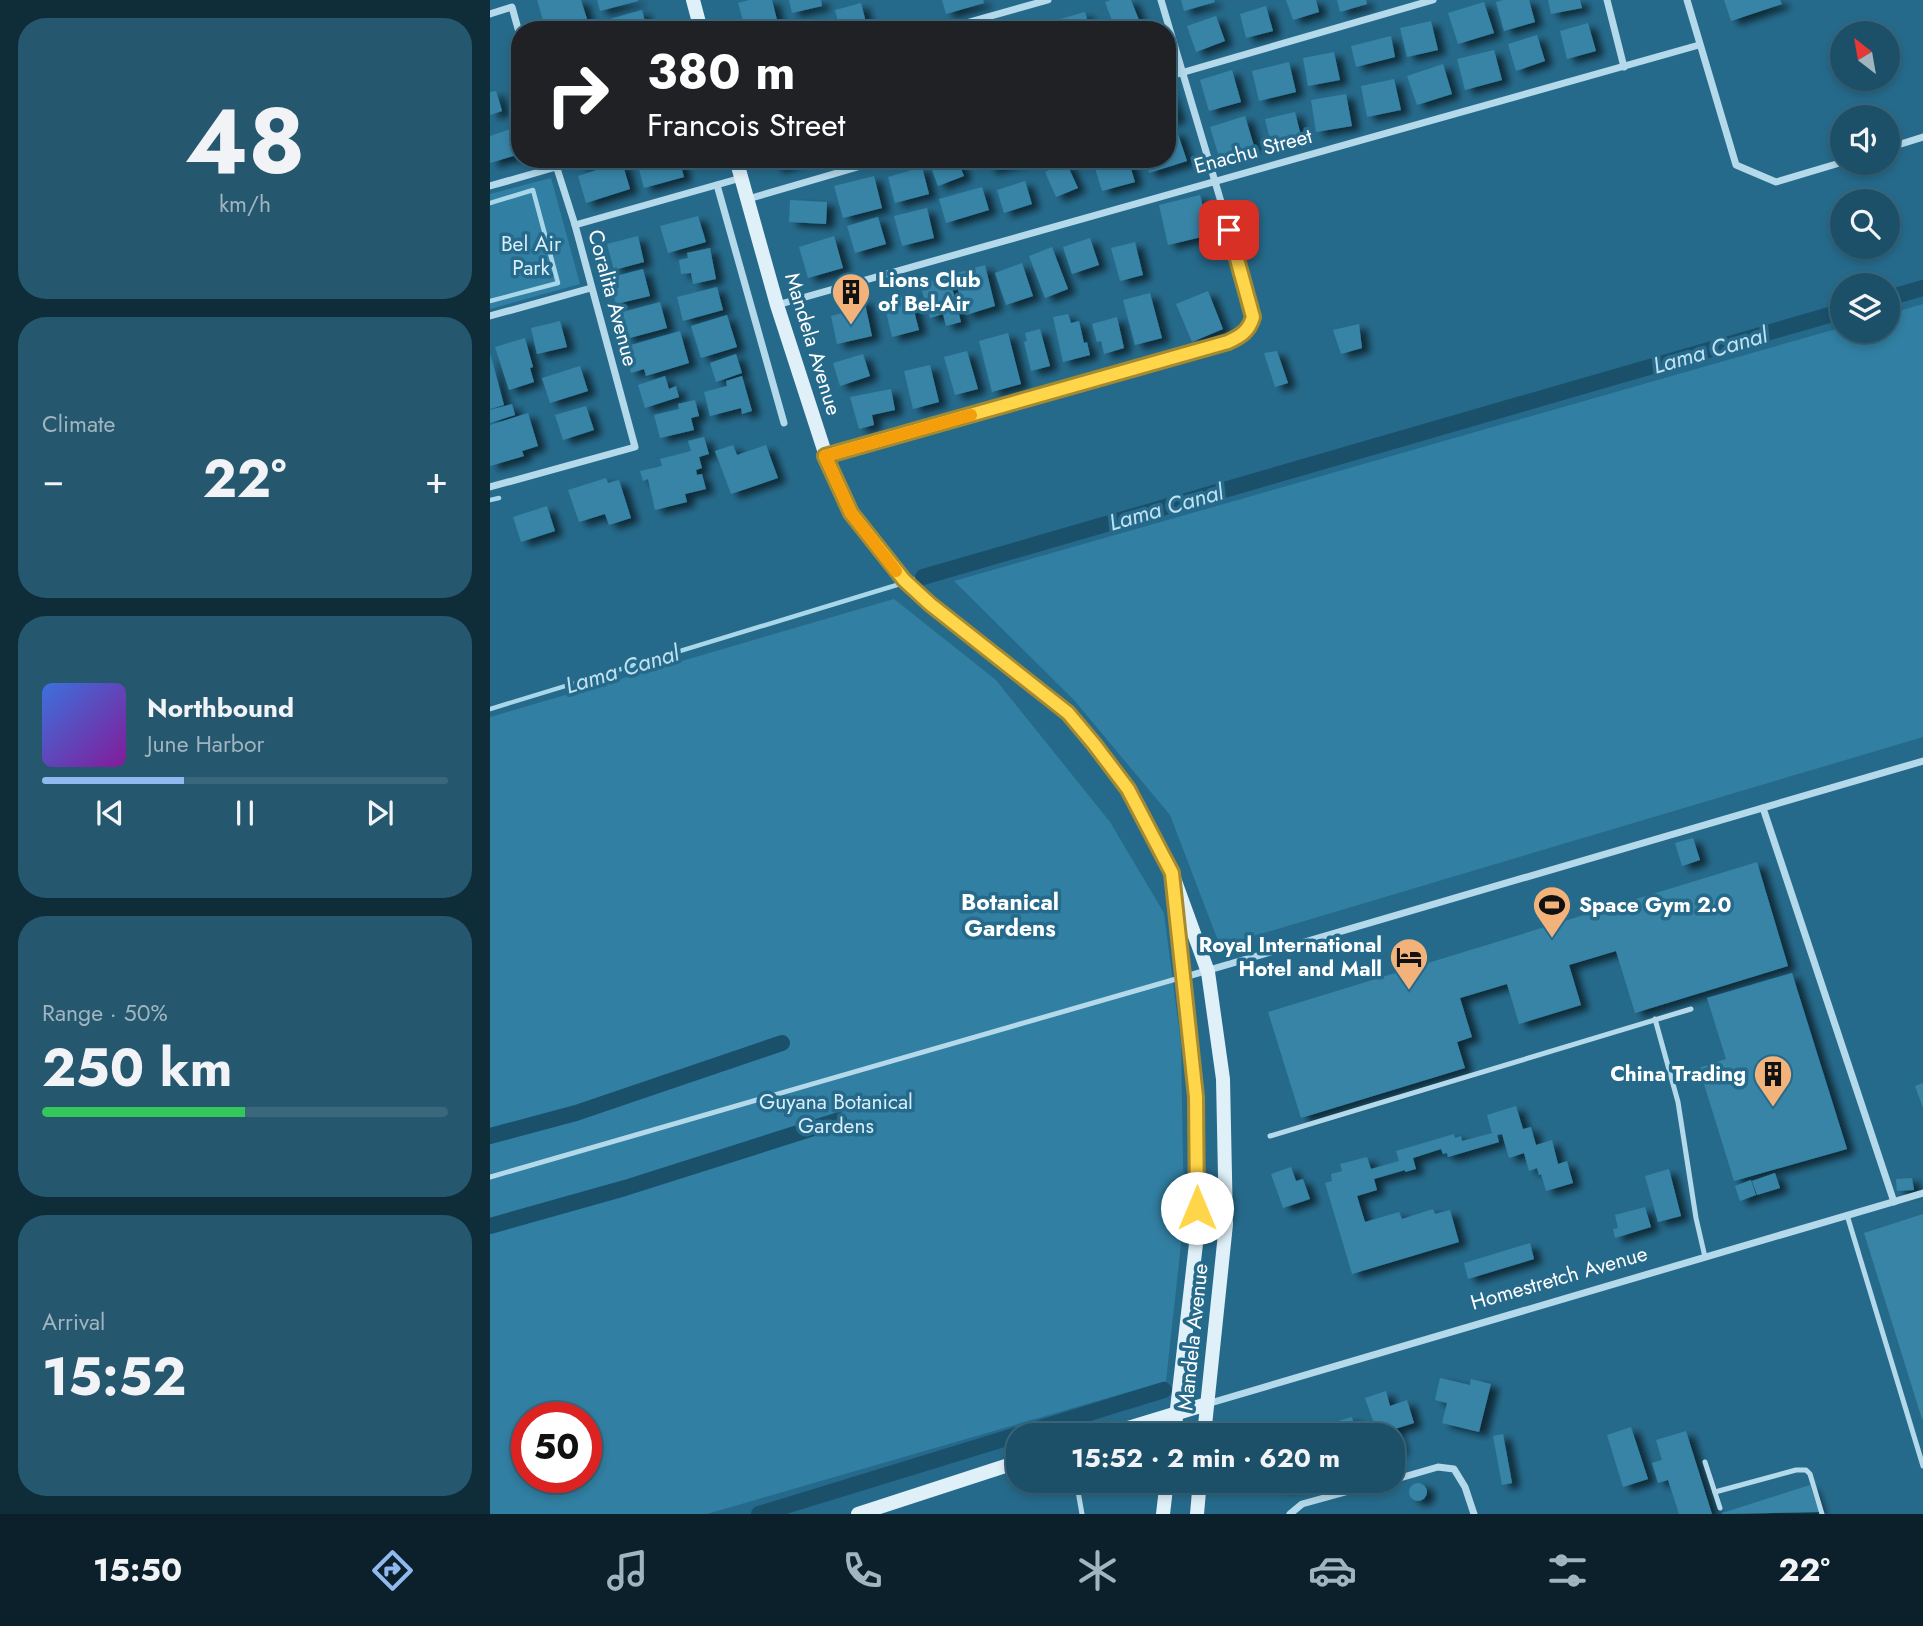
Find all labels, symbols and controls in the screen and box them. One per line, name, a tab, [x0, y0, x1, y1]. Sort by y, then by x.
north arrow	[1830, 21, 1900, 91]
map controls	[1830, 21, 1900, 343]
text: 380 m	[647, 37, 795, 107]
icon: right	[532, 49, 623, 140]
text: 48	[185, 76, 305, 207]
text: Francois Street	[647, 102, 845, 148]
button: sound	[1830, 105, 1900, 175]
street label: Enachu Street	[1191, 121, 1315, 181]
text: km/h	[219, 187, 271, 221]
button: search	[1830, 189, 1900, 259]
pin	[1199, 200, 1259, 260]
icon: arrive	[1210, 211, 1248, 249]
street label: Coralita Avenue	[580, 226, 646, 370]
park label: Bel Air Park	[501, 229, 562, 283]
place label: Lions Club of Bel-Air	[878, 265, 981, 319]
street label: Mandela Avenue	[777, 269, 849, 419]
building icon: Lions Club of Bel-Air	[830, 271, 872, 326]
button: layers	[1830, 273, 1900, 343]
water label: Lama Canal	[1649, 317, 1772, 383]
text: Climate	[42, 407, 115, 441]
text: 22°	[203, 441, 286, 517]
text: −	[42, 452, 64, 507]
text: +	[425, 452, 448, 507]
water label: Lama Canal	[1105, 474, 1228, 540]
water label: Lama Canal	[561, 635, 684, 702]
text: Northbound	[147, 689, 294, 727]
text: June Harbor	[147, 727, 264, 761]
icon: previous	[91, 794, 129, 832]
icon: pause	[226, 794, 264, 832]
icon: next	[361, 794, 399, 832]
sports icon: Space Gym 2.0	[1531, 884, 1573, 939]
district label: Botanical Gardens	[961, 885, 1059, 945]
place label: Space Gym 2.0	[1579, 890, 1732, 920]
place label: Royal International Hotel and Mall	[1199, 930, 1382, 984]
hotel icon: Royal International Hotel and Mall	[1388, 936, 1430, 991]
text: Range · 50%	[42, 996, 168, 1030]
text: 250 km	[42, 1030, 232, 1106]
building icon: China Trading	[1752, 1053, 1794, 1108]
place label: China Trading	[1610, 1059, 1746, 1089]
park label: Guyana Botanical Gardens	[759, 1087, 913, 1141]
position arrow	[1160, 1171, 1234, 1245]
street label: Homestretch Avenue	[1467, 1238, 1651, 1318]
street label: Mandela Avenue	[1170, 1262, 1216, 1412]
text: Arrival	[42, 1305, 105, 1339]
text: 15:52	[42, 1339, 186, 1415]
speed limit sign: 50	[511, 1402, 602, 1493]
text: 15:52 · 2 min · 620 m	[1071, 1439, 1340, 1477]
icon: directions	[368, 1546, 417, 1595]
icon: music	[603, 1546, 652, 1595]
icon: phone	[838, 1546, 887, 1595]
icon: climate	[1073, 1546, 1122, 1595]
icon: car	[1308, 1546, 1357, 1595]
icon: filters	[1543, 1546, 1592, 1595]
text: 15:50	[93, 1547, 182, 1593]
text: 22°	[1778, 1547, 1830, 1593]

